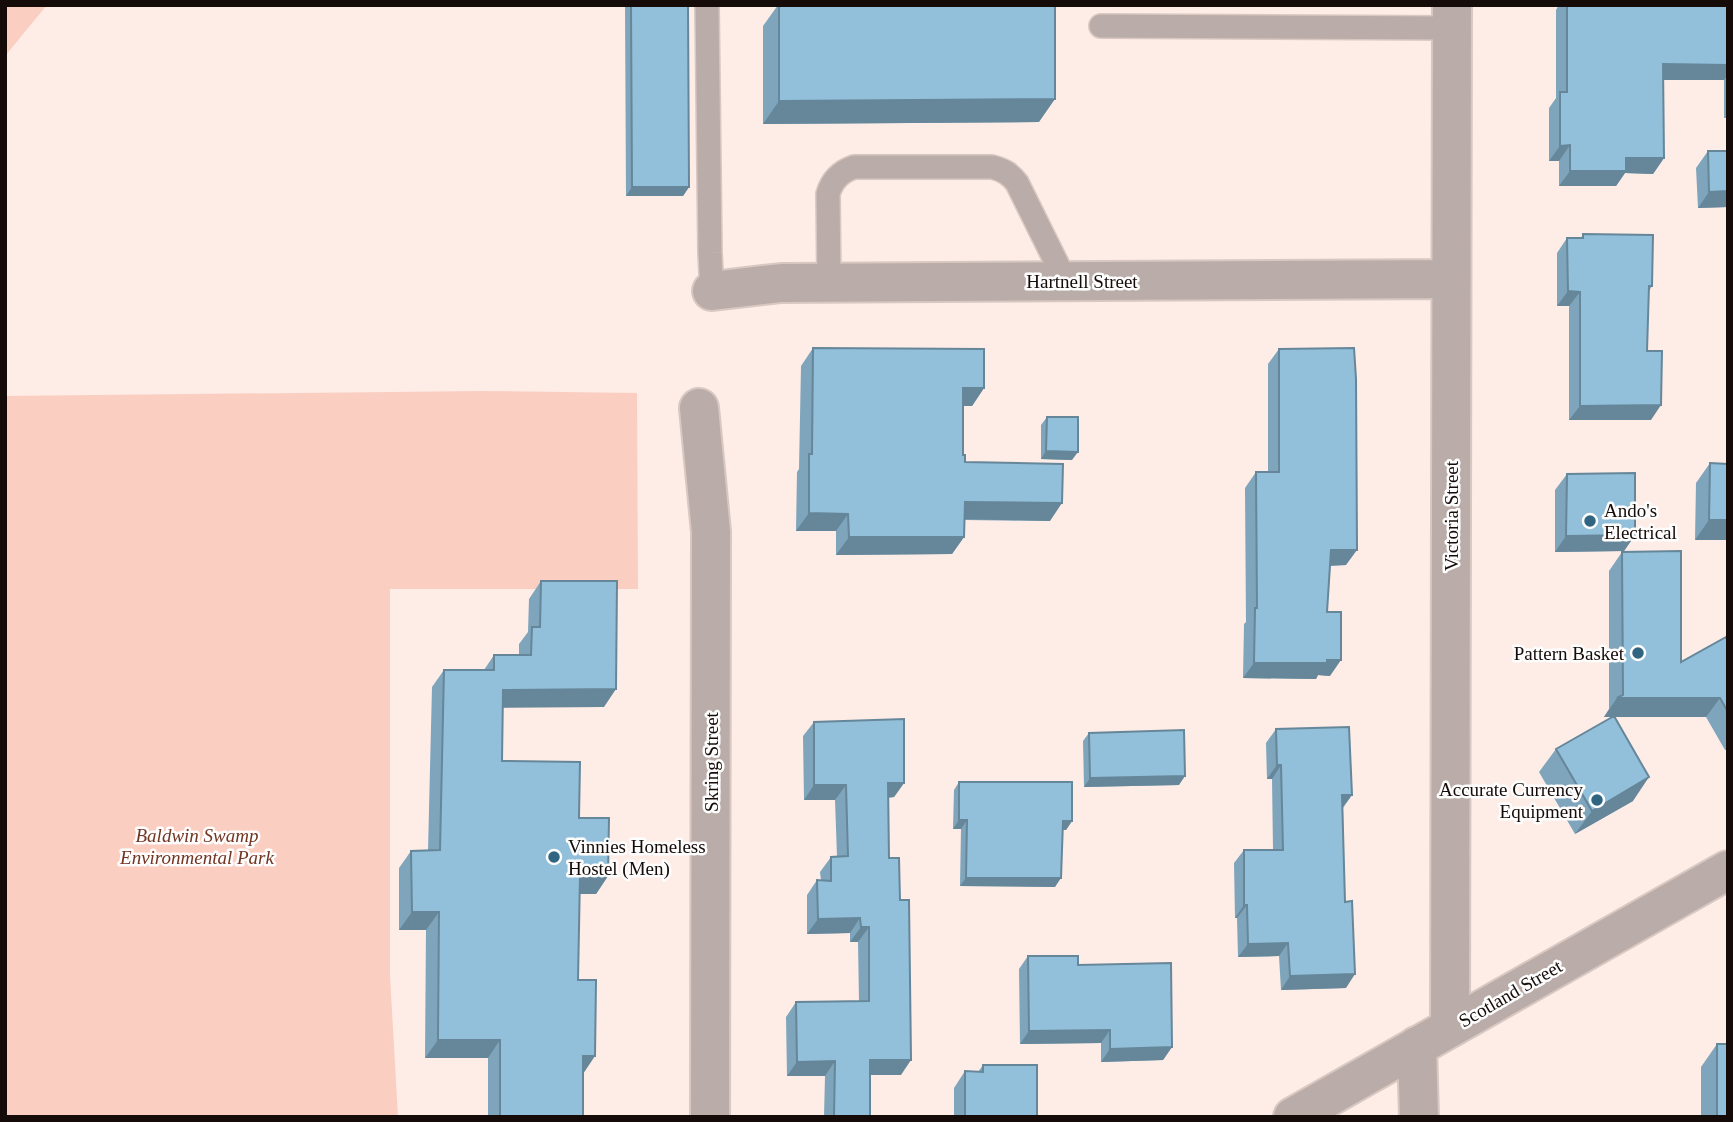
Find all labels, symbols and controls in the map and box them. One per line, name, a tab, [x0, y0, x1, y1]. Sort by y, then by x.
street label: Hartnell Street	[1026, 271, 1138, 292]
street label: Victoria Street	[1441, 460, 1462, 571]
place label: Ando's Electrical	[1604, 500, 1677, 543]
marker: Ando's Electrical	[1582, 513, 1598, 529]
place label: Pattern Basket	[1514, 643, 1625, 664]
marker: Pattern Basket	[1630, 645, 1646, 661]
street label: Skring Street	[701, 711, 722, 812]
place label: Accurate Currency Equipment	[1439, 779, 1584, 822]
marker: Accurate Currency Equipment	[1589, 792, 1605, 808]
park label: Baldwin Swamp Environmental Park	[119, 825, 275, 868]
place label: Vinnies Homeless Hostel (Men)	[568, 836, 706, 880]
marker: Vinnies Homeless Hostel (Men)	[546, 849, 562, 865]
street label: Scotland Street	[1455, 955, 1566, 1031]

